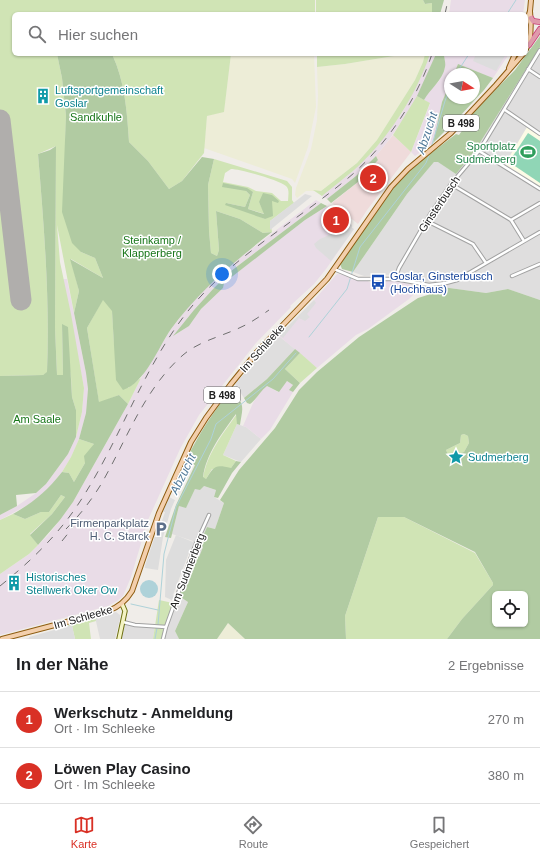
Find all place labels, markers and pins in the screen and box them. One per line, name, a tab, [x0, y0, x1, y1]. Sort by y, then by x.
place label: Luftsportgemeinschaft Goslar	[55, 84, 163, 109]
building icon: Luftsportgemeinschaft Goslar	[34, 87, 52, 105]
place label: Sportplatz Sudmerberg	[455, 140, 516, 165]
sports icon: Sportplatz Sudmerberg	[519, 143, 537, 161]
pin: 2	[360, 163, 386, 193]
pin: 1	[323, 205, 349, 235]
place label: Goslar, Ginsterbusch (Hochhaus)	[390, 270, 493, 295]
bus stop icon: Goslar, Ginsterbusch (Hochhaus)	[369, 273, 387, 291]
place icon: Sudmerberg	[447, 448, 465, 466]
place label: Sudmerberg	[468, 451, 529, 463]
place label: Firmenparkplatz H. C. Starck	[70, 517, 149, 542]
parking icon: Firmenparkplatz H. C. Starck	[152, 520, 170, 538]
place label: Historisches Stellwerk Oker Ow	[26, 571, 117, 596]
building icon: Historisches Stellwerk Oker Ow	[5, 574, 23, 592]

